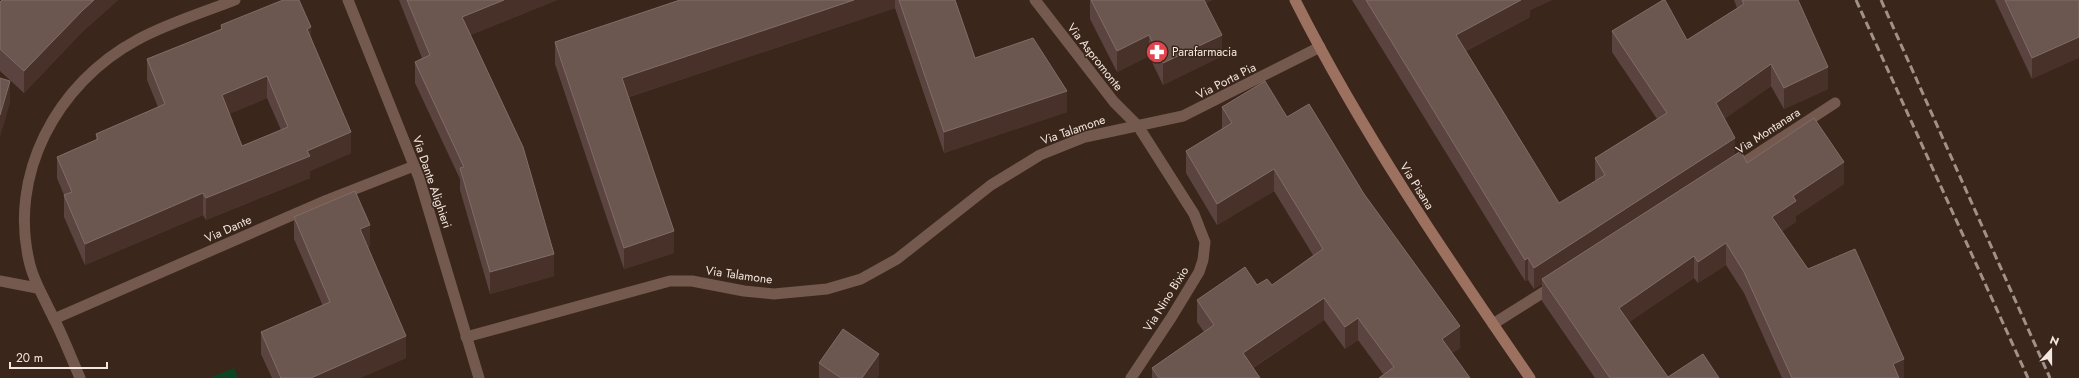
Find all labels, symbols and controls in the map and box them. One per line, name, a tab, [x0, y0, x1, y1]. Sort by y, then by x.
street label: Via Aspromonte	[1063, 19, 1127, 95]
pharmacy icon: Parafarmacia	[1144, 39, 1170, 65]
place label: Parafarmacia	[1172, 43, 1237, 61]
street label: Via Porta Pia	[1193, 58, 1259, 104]
street label: Via Montanara	[1732, 103, 1804, 159]
street label: Via Talamone	[1038, 111, 1108, 149]
street label: Via Dante Alighieri	[408, 133, 456, 231]
street label: Via Pisana	[1395, 159, 1439, 213]
street label: Via Dante	[202, 211, 254, 247]
street label: Via Talamone	[704, 261, 774, 289]
street label: Via Nino Bixio	[1139, 263, 1193, 335]
north arrow	[2031, 330, 2071, 370]
text: N	[2048, 332, 2062, 350]
scale bar	[10, 344, 107, 370]
text: 20 m	[16, 349, 43, 367]

